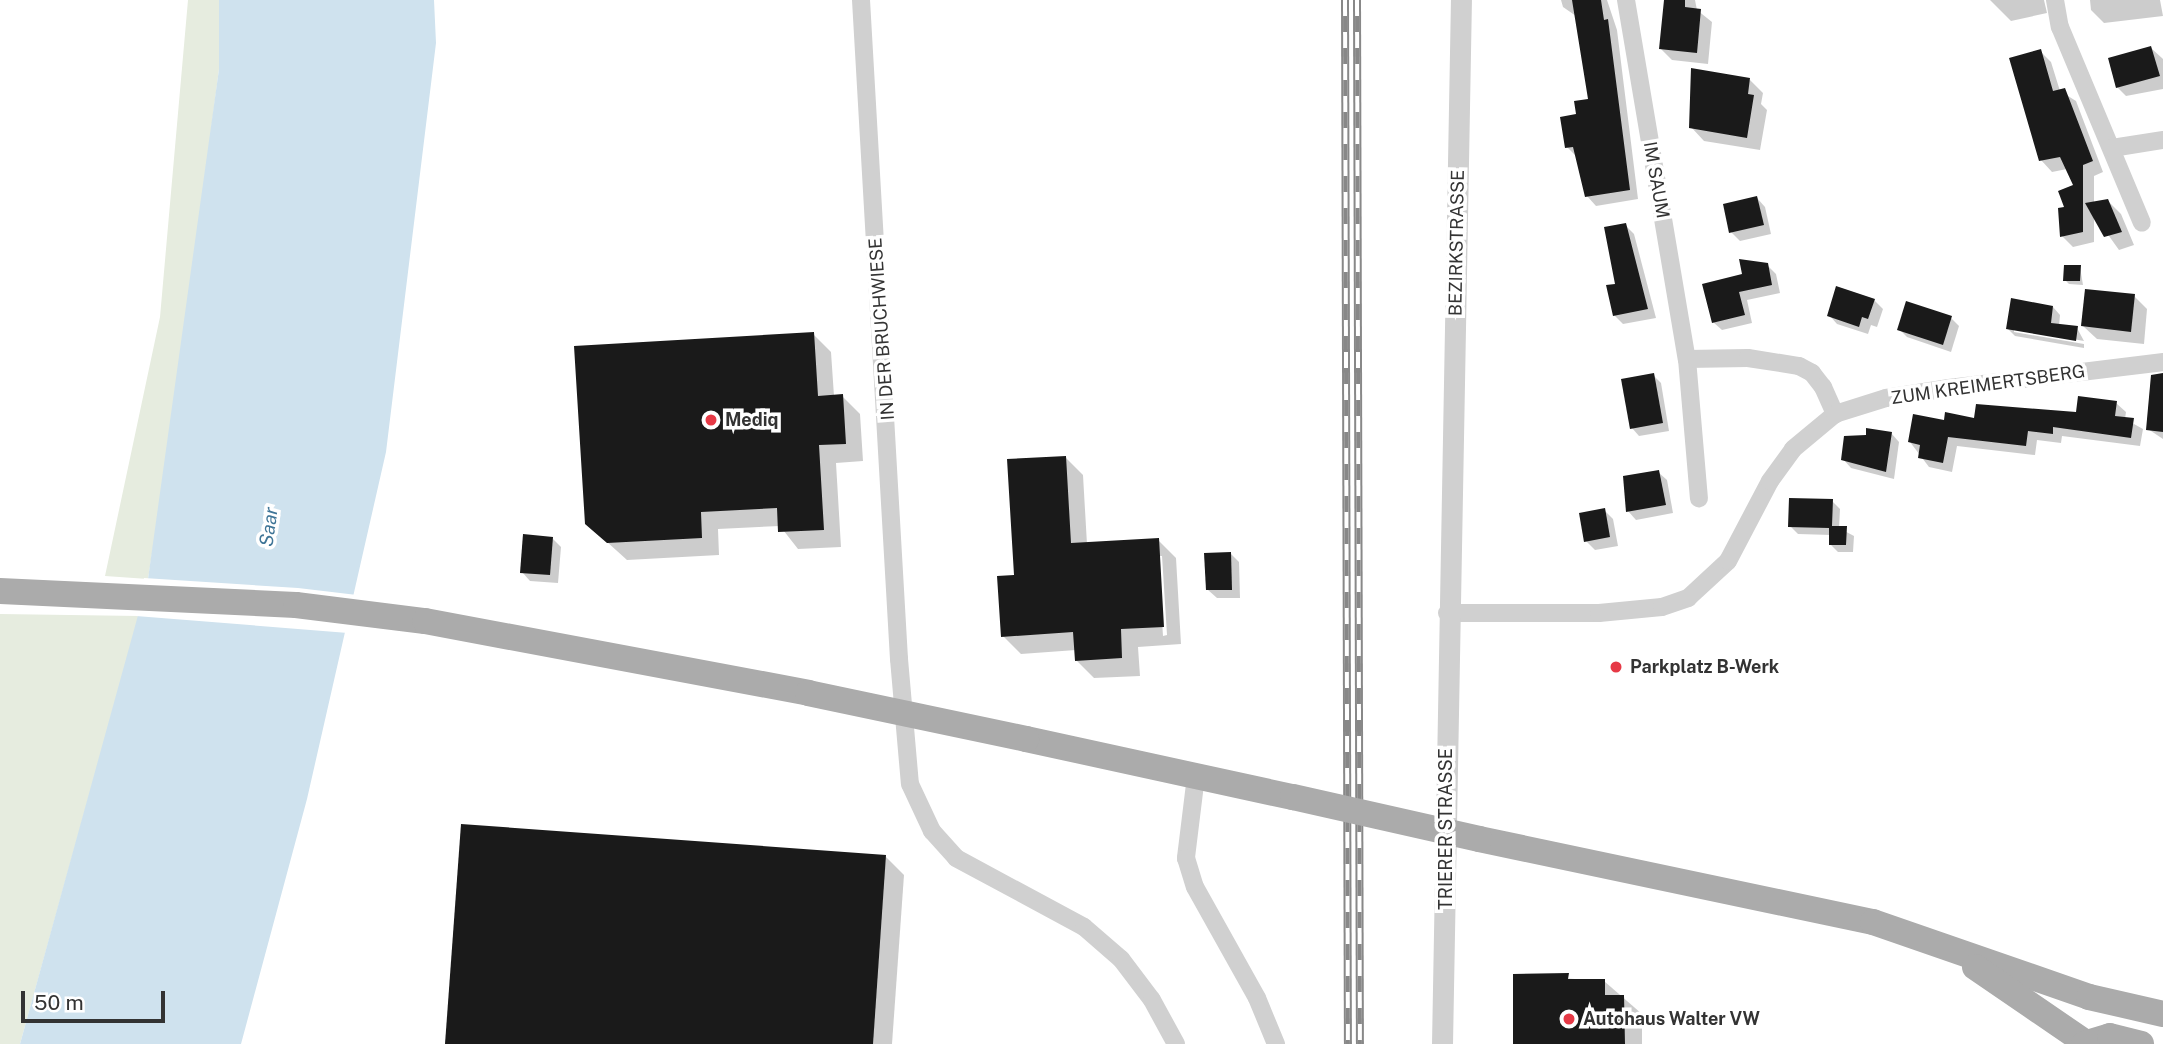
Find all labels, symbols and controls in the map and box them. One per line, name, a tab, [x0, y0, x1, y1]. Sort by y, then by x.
street label: IM SAUM	[1639, 140, 1673, 220]
street label: BEZIRKSTRASSE	[1445, 170, 1469, 316]
street label: IN DER BRUCHWIESE	[865, 237, 899, 421]
street label: ZUM KREIMERTSBERG	[1890, 361, 2086, 409]
place label: Mediq	[725, 409, 778, 431]
marker: Mediq	[703, 412, 719, 428]
water label: Saar	[255, 506, 283, 548]
place label: Parkplatz B-Werk	[1630, 656, 1779, 678]
marker: Parkplatz B-Werk	[1608, 659, 1624, 675]
street label: TRIERER STRASSE	[1435, 748, 1457, 910]
scale bar	[24, 978, 168, 1022]
text: 50 m	[34, 990, 84, 1015]
place label: Autohaus Walter VW	[1583, 1008, 1761, 1030]
marker: Autohaus Walter VW	[1561, 1011, 1577, 1027]

